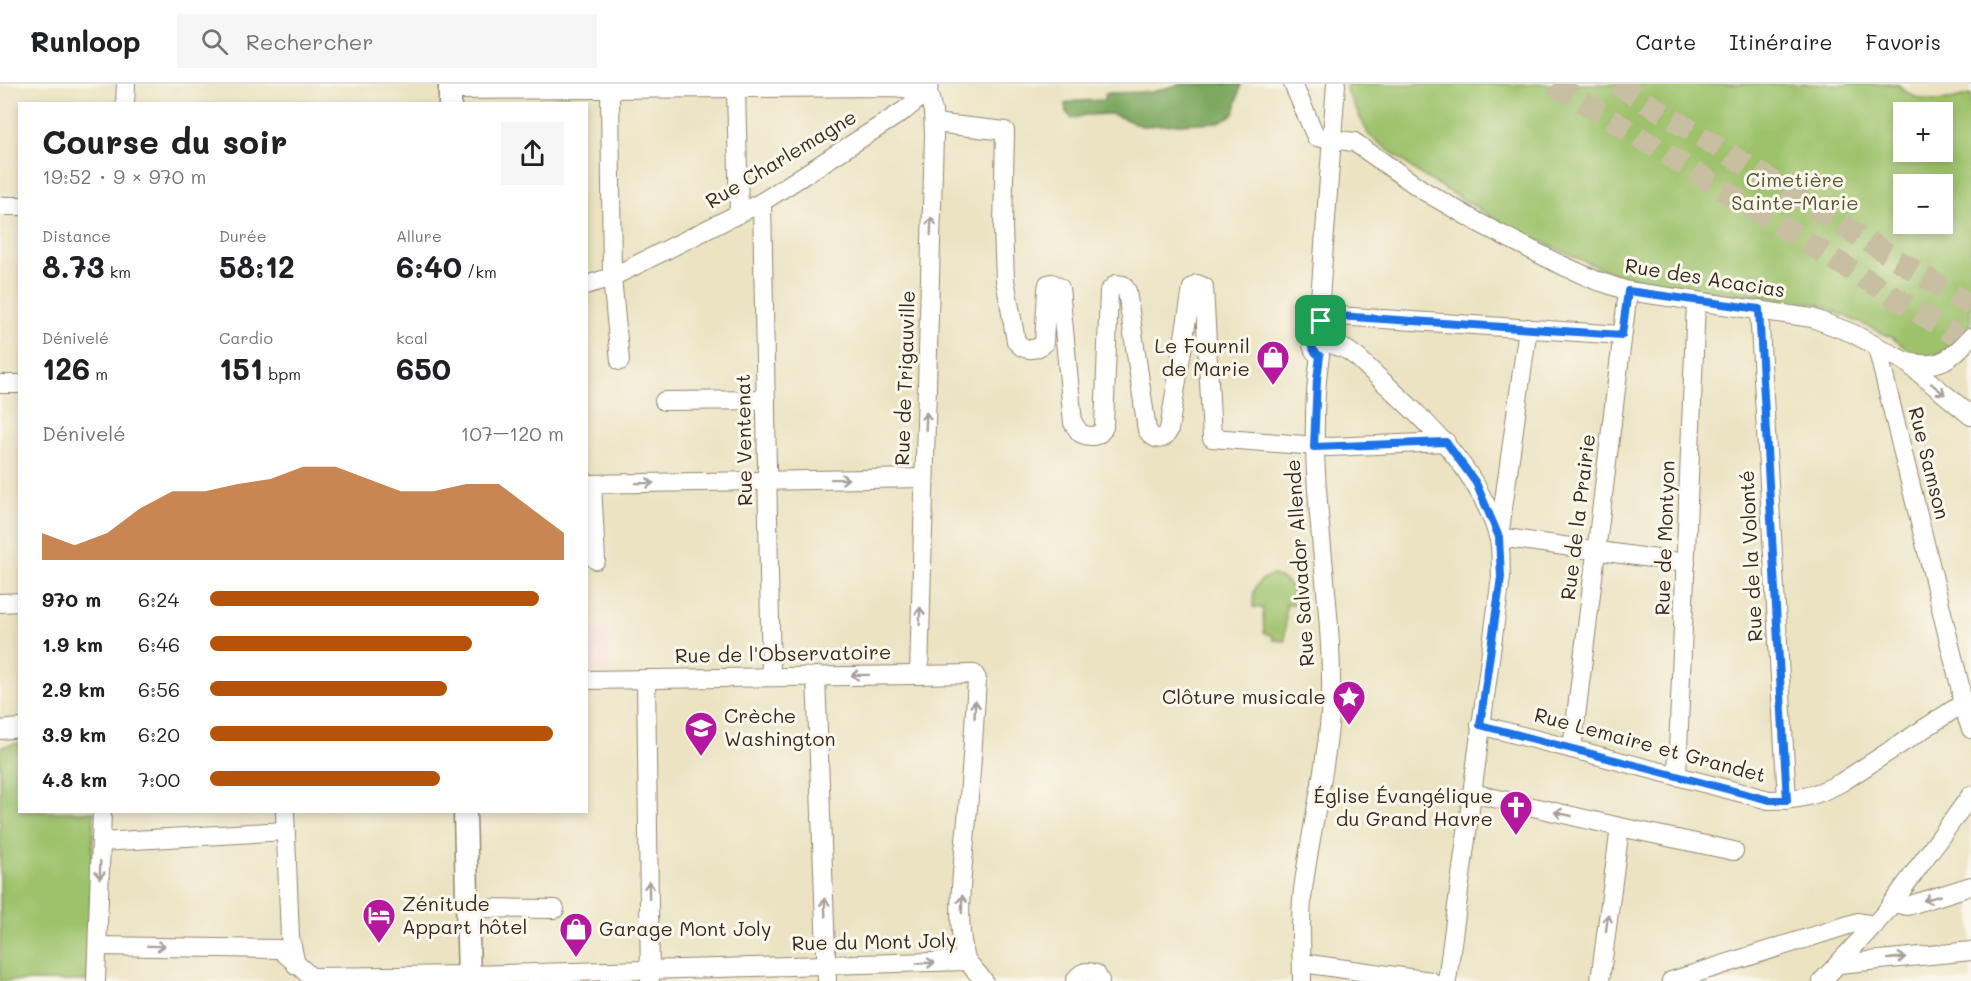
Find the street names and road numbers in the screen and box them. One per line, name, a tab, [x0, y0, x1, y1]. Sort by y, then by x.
street label: Rue Charlemagne	[700, 103, 861, 213]
street label: Rue des Acacias	[1623, 252, 1787, 303]
street label: Rue de Trigauville	[888, 290, 920, 466]
street label: Rue Ventenat	[729, 374, 757, 506]
street label: Rue Samson	[1903, 404, 1956, 522]
street label: Rue de la Prairie	[1554, 432, 1600, 601]
street label: Rue Salvador Allende	[1279, 459, 1319, 668]
street label: Rue de Montyon	[1648, 460, 1680, 616]
street label: Rue de la Volonté	[1733, 470, 1767, 642]
street label: Rue de l'Observatoire	[675, 638, 891, 668]
street label: Rue Lemaire et Grandet	[1532, 701, 1769, 787]
street label: Rue du Mont Joly	[791, 927, 957, 955]

